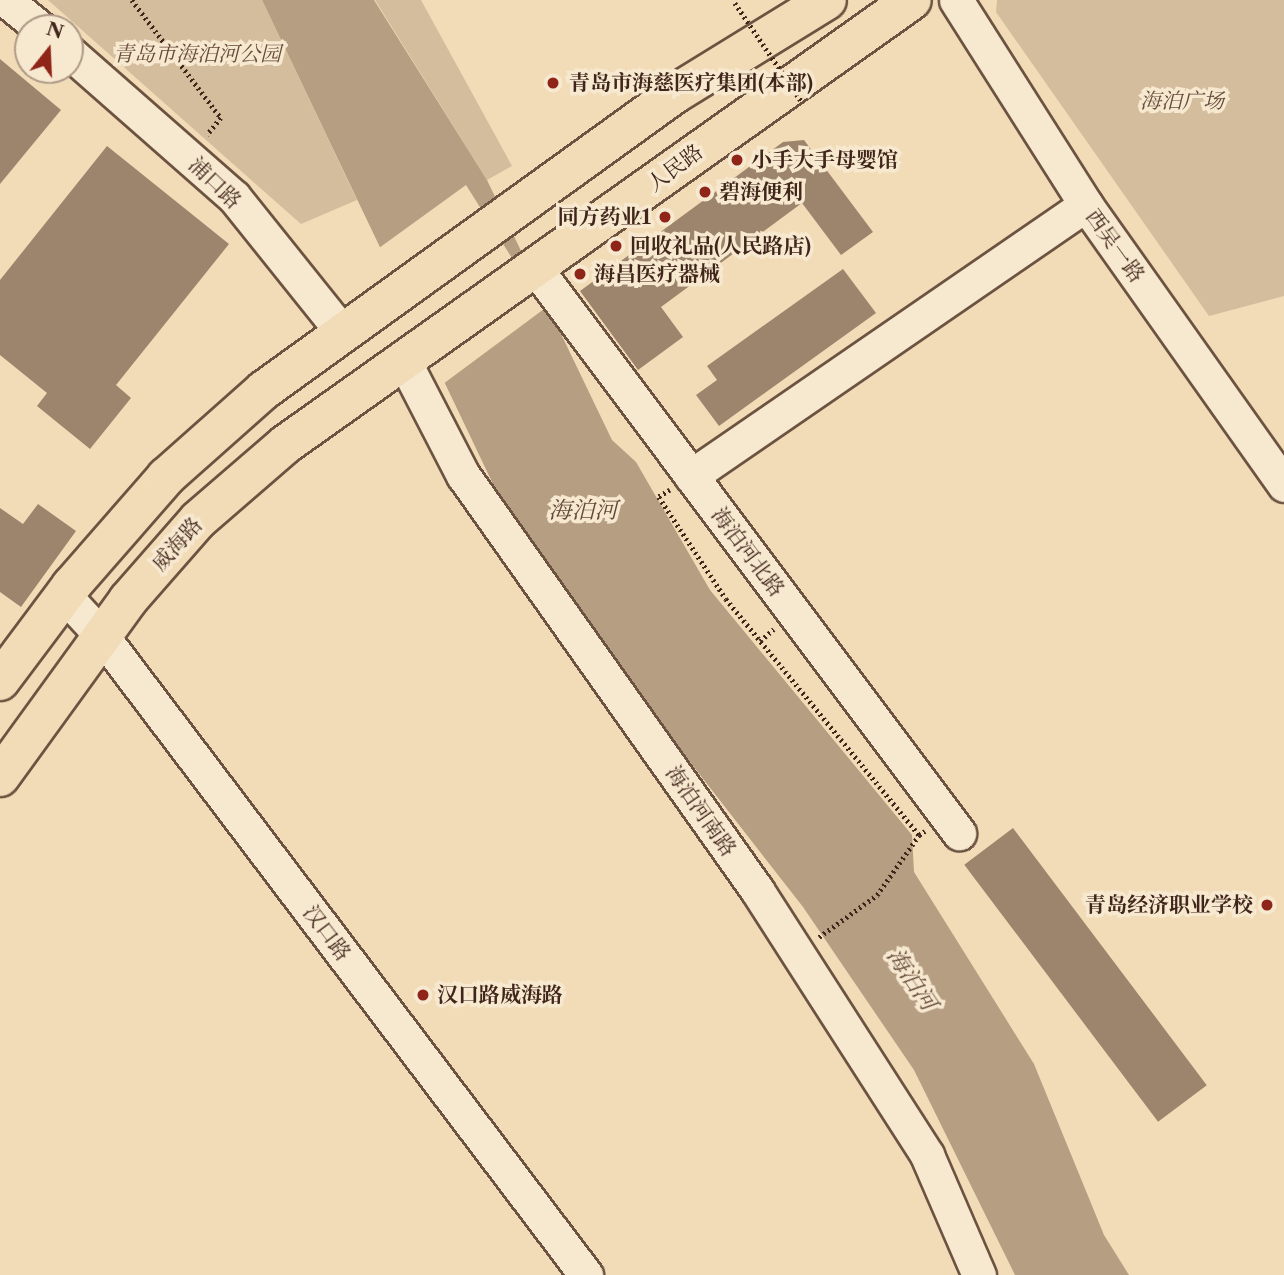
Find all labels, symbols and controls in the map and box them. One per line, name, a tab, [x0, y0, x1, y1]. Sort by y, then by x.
north arrow	[14, 14, 84, 84]
text: N	[44, 17, 66, 44]
park label: 青岛市海泊河公园	[113, 41, 281, 67]
place label: 青岛市海慈医疗集团(本部)	[569, 70, 813, 96]
marker: 青岛市海慈医疗集团(本部)	[543, 73, 563, 93]
park label: 海泊广场	[1140, 88, 1224, 114]
street label: 人民路	[642, 139, 708, 197]
place label: 小手大手母婴馆	[751, 147, 898, 173]
street label: 浦口路	[184, 152, 246, 214]
marker: 小手大手母婴馆	[729, 152, 745, 168]
place label: 碧海便利	[719, 179, 803, 205]
marker: 碧海便利	[697, 184, 713, 200]
place label: 同方药业1	[558, 204, 651, 230]
street label: 西吴一路	[1080, 205, 1150, 287]
marker: 同方药业1	[657, 209, 673, 225]
place label: 回收礼品(人民路店)	[630, 233, 811, 259]
marker: 回收礼品(人民路店)	[608, 238, 624, 254]
place label: 海昌医疗器械	[594, 261, 720, 287]
marker: 海昌医疗器械	[572, 266, 588, 282]
water label: 海泊河	[549, 496, 617, 524]
street label: 海泊河北路	[706, 502, 790, 602]
street label: 威海路	[147, 512, 207, 576]
street label: 海泊河南路	[661, 761, 741, 861]
place label: 青岛经济职业学校	[1085, 892, 1253, 918]
marker: 青岛经济职业学校	[1259, 897, 1275, 913]
street label: 汉口路	[298, 900, 356, 966]
water label: 海泊河	[881, 943, 943, 1015]
place label: 汉口路威海路	[437, 982, 563, 1008]
marker: 汉口路威海路	[415, 987, 431, 1003]

